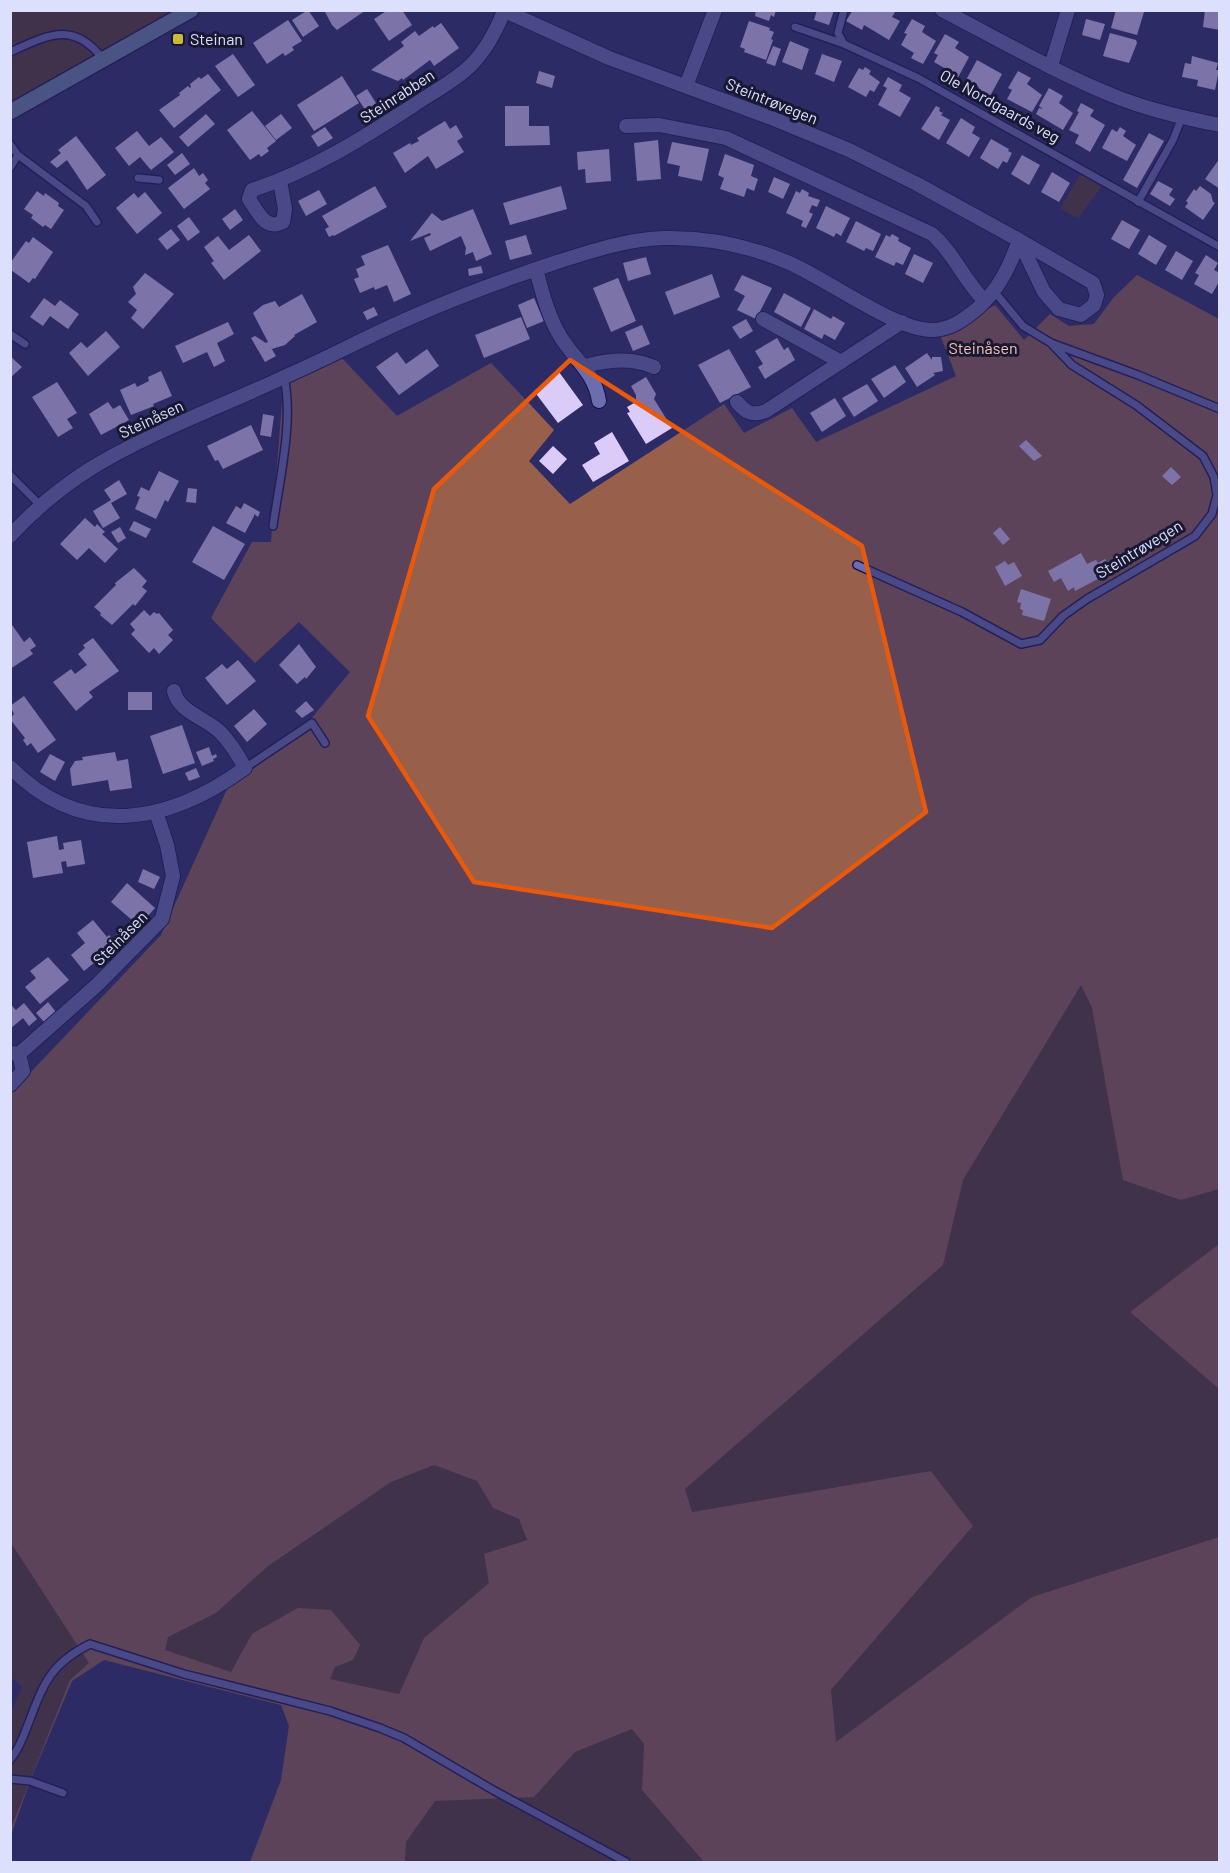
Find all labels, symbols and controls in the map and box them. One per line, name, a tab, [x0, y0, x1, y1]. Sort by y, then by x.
place label: Steinan	[190, 29, 243, 48]
marker: Steinan	[171, 32, 185, 46]
street label: Steinrabben	[356, 65, 437, 127]
street label: Ole Nordgaards veg	[937, 65, 1063, 146]
street label: Steintrøvegen	[723, 73, 821, 128]
park label: Steinåsen	[948, 338, 1018, 357]
street label: Steinåsen	[115, 395, 186, 442]
street label: Steintrøvegen	[1092, 515, 1185, 582]
street label: Steinåsen	[88, 906, 151, 969]

